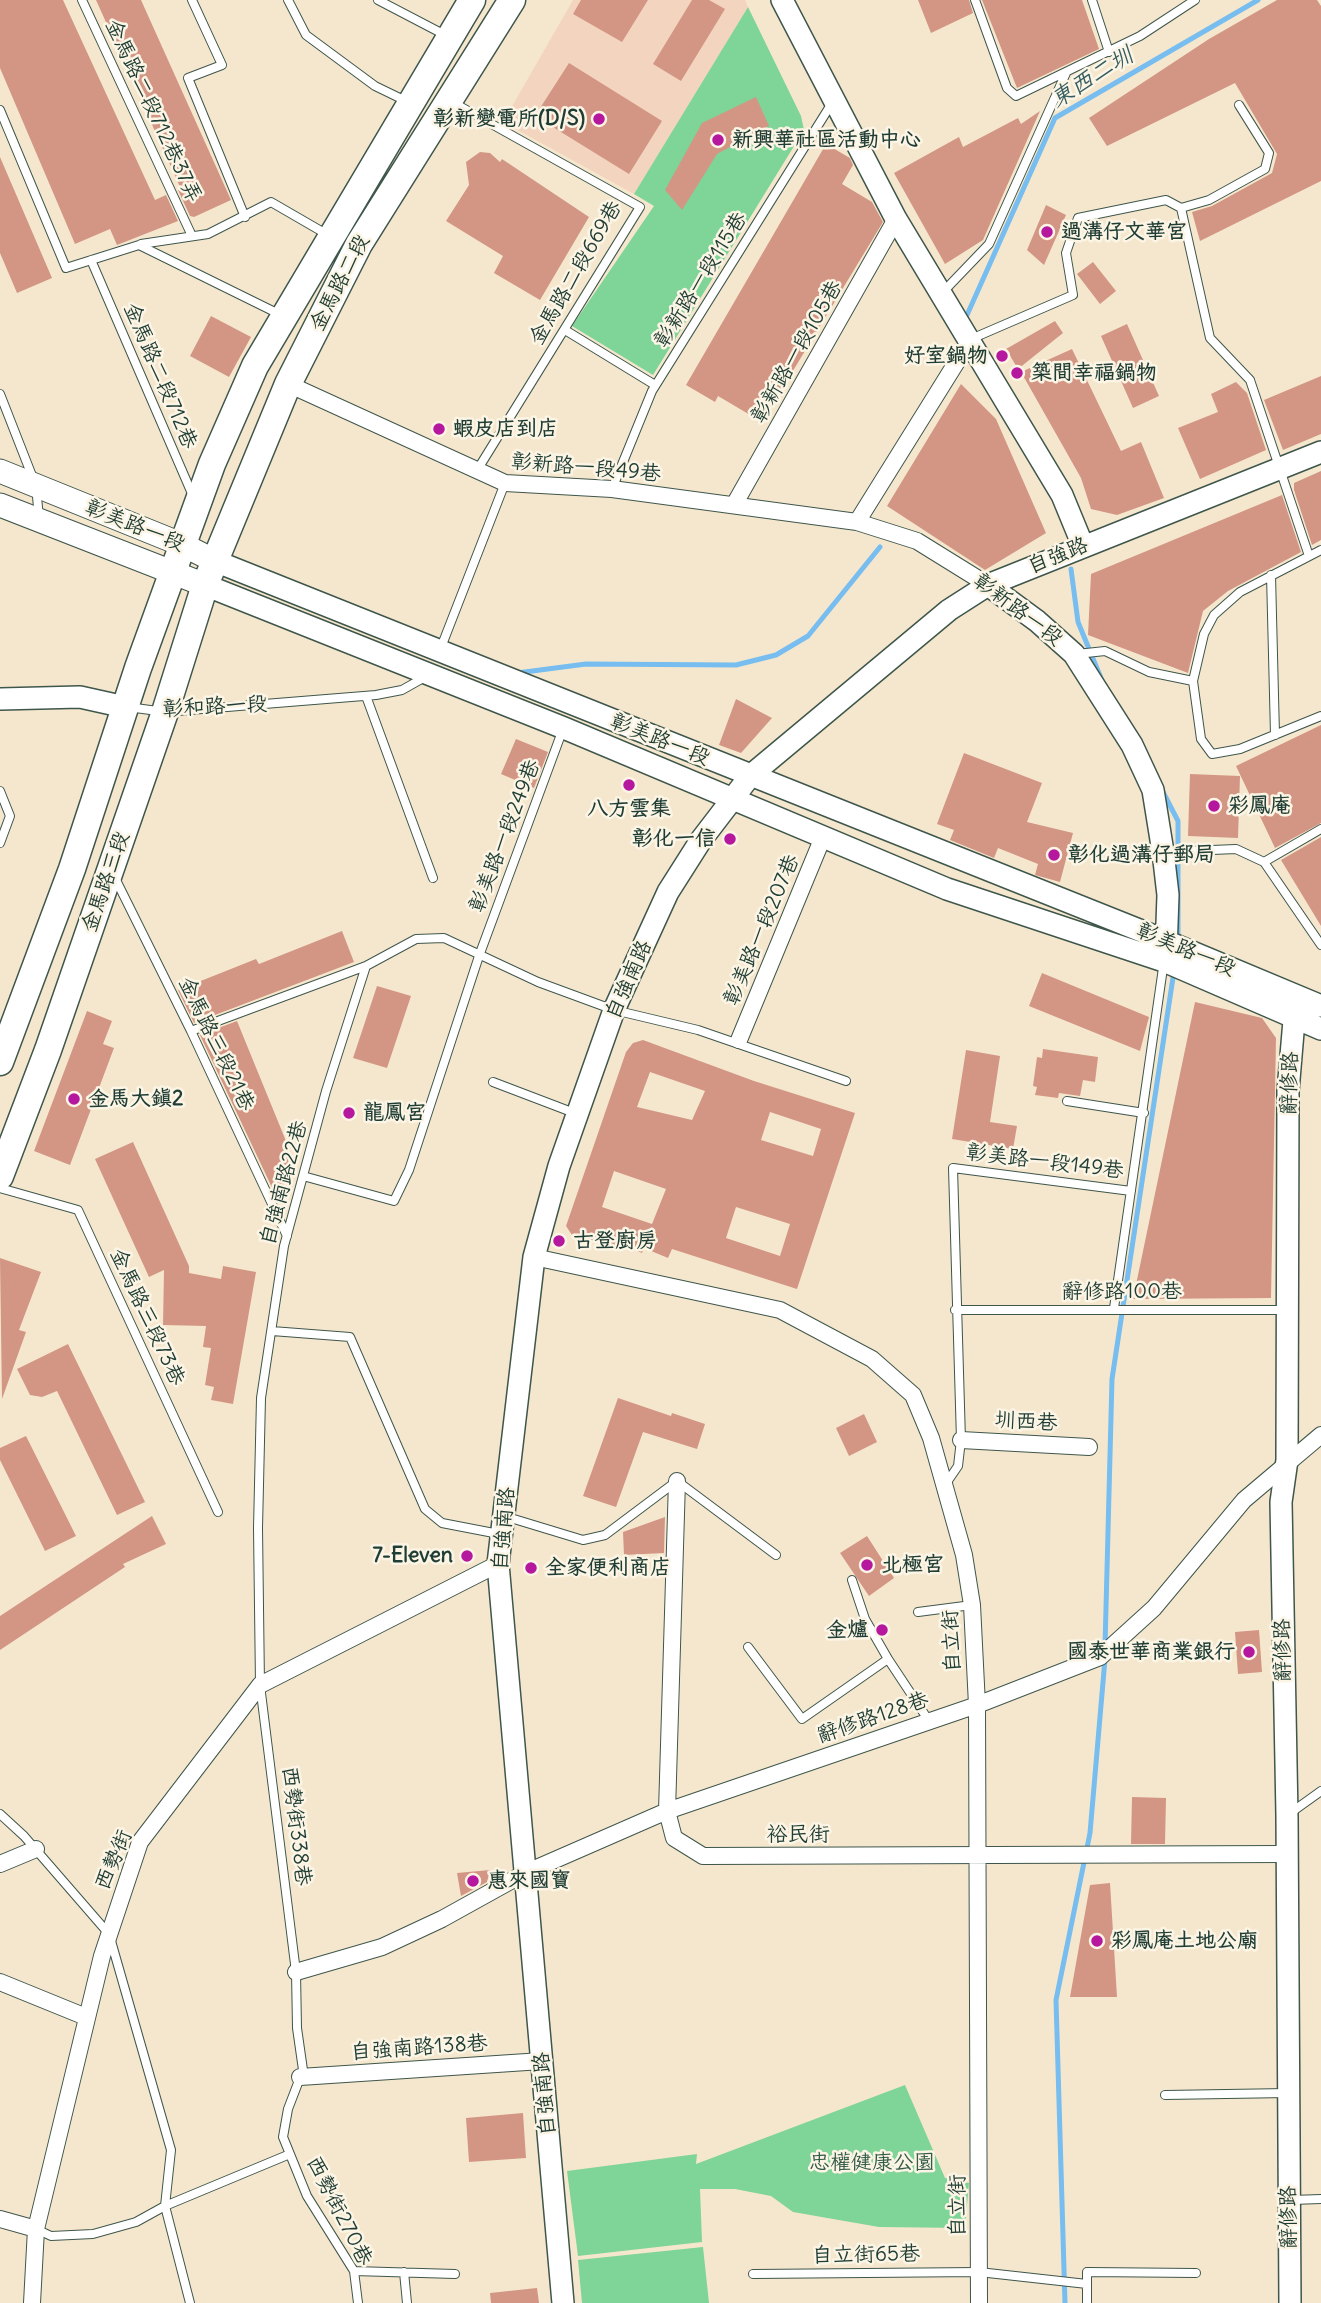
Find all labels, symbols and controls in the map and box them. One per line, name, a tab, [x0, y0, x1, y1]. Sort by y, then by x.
street label: 金馬路二段712巷37弄	[99, 15, 207, 207]
water label: 東西二圳	[1046, 42, 1138, 114]
place label: 彰新變電所(D/S)	[433, 106, 585, 132]
marker: 彰新變電所(D/S)	[591, 111, 607, 127]
place label: 新興華社區活動中心	[732, 127, 921, 153]
marker: 新興華社區活動中心	[710, 132, 726, 148]
street label: 金馬路二段669巷	[525, 196, 627, 350]
street label: 彰新路一段115巷	[649, 208, 753, 352]
place label: 過溝仔文華宮	[1061, 219, 1187, 245]
marker: 過溝仔文華宮	[1039, 224, 1055, 240]
street label: 金馬路二段	[305, 231, 375, 335]
street label: 彰新路一段105巷	[746, 276, 848, 428]
street label: 金馬路二段712巷	[118, 299, 202, 453]
place label: 好室鍋物	[904, 343, 988, 369]
marker: 好室鍋物	[994, 348, 1010, 364]
place label: 築間幸福鍋物	[1031, 360, 1157, 386]
marker: 築間幸福鍋物	[1009, 365, 1025, 381]
place label: 蝦皮店到店	[453, 416, 558, 442]
marker: 蝦皮店到店	[431, 421, 447, 437]
street label: 彰新路一段49巷	[510, 449, 662, 487]
street label: 彰美路一段	[82, 495, 188, 557]
street label: 自強路	[1024, 533, 1092, 579]
street label: 彰新路一段	[968, 568, 1068, 652]
street label: 彰和路一段	[162, 692, 268, 722]
street label: 彰美路一段	[607, 709, 713, 771]
street label: 彰美路一段249巷	[464, 756, 546, 916]
marker: 八方雲集	[621, 777, 637, 793]
place label: 彩鳳庵	[1228, 793, 1291, 819]
place label: 八方雲集	[587, 796, 671, 822]
marker: 彩鳳庵	[1206, 798, 1222, 814]
place label: 彰化一信	[632, 826, 716, 852]
street label: 金馬路三段	[77, 828, 135, 936]
marker: 彰化一信	[722, 831, 738, 847]
place label: 彰化過溝仔郵局	[1068, 842, 1215, 868]
marker: 彰化過溝仔郵局	[1046, 847, 1062, 863]
street label: 彰美路一段207巷	[719, 851, 805, 1009]
street label: 彰美路一段	[1133, 918, 1239, 982]
street label: 自強南路	[600, 937, 658, 1023]
street label: 金馬路三段21巷	[173, 973, 259, 1115]
street label: 辭修路	[1276, 1051, 1304, 1115]
place label: 金馬大鎮2	[88, 1086, 184, 1112]
marker: 金馬大鎮2	[66, 1091, 82, 1107]
place label: 龍鳳宮	[363, 1100, 426, 1126]
marker: 龍鳳宮	[341, 1105, 357, 1121]
street label: 自強南路22巷	[255, 1118, 313, 1248]
street label: 彰美路一段149巷	[965, 1140, 1125, 1184]
place label: 古登廚房	[573, 1228, 657, 1254]
marker: 古登廚房	[551, 1233, 567, 1249]
street label: 金馬路三段73巷	[104, 1245, 190, 1389]
street label: 辭修路100巷	[1062, 1279, 1182, 1305]
street label: 圳西巷	[994, 1408, 1058, 1436]
street label: 自強南路	[488, 1486, 520, 1572]
place label: 7-Eleven	[372, 1543, 453, 1569]
marker: 7-Eleven	[459, 1548, 475, 1564]
place label: 北極宮	[881, 1552, 944, 1578]
place label: 全家便利商店	[545, 1555, 671, 1581]
marker: 北極宮	[859, 1557, 875, 1573]
marker: 全家便利商店	[523, 1560, 539, 1576]
street label: 自立街	[938, 1609, 966, 1673]
place label: 金爐	[826, 1617, 868, 1643]
street label: 辭修路	[1270, 1618, 1296, 1682]
marker: 金爐	[874, 1622, 890, 1638]
place label: 國泰世華商業銀行	[1067, 1639, 1235, 1665]
marker: 國泰世華商業銀行	[1241, 1644, 1257, 1660]
street label: 辭修路128巷	[814, 1687, 932, 1749]
street label: 西勢街338巷	[276, 1765, 316, 1887]
street label: 裕民街	[767, 1822, 829, 1848]
street label: 西勢街	[90, 1826, 138, 1894]
place label: 惠來國寶	[487, 1868, 571, 1894]
marker: 惠來國寶	[465, 1873, 481, 1889]
place label: 彩鳳庵土地公廟	[1111, 1928, 1258, 1954]
marker: 彩鳳庵土地公廟	[1089, 1933, 1105, 1949]
street label: 自強南路138巷	[350, 2031, 488, 2065]
street label: 自強南路	[529, 2051, 561, 2137]
park label: 忠權健康公園	[809, 2150, 935, 2176]
street label: 西勢街270巷	[301, 2152, 377, 2270]
street label: 自立街	[945, 2175, 971, 2237]
street label: 辭修路	[1276, 2185, 1302, 2249]
street label: 自立街65巷	[812, 2241, 920, 2269]

